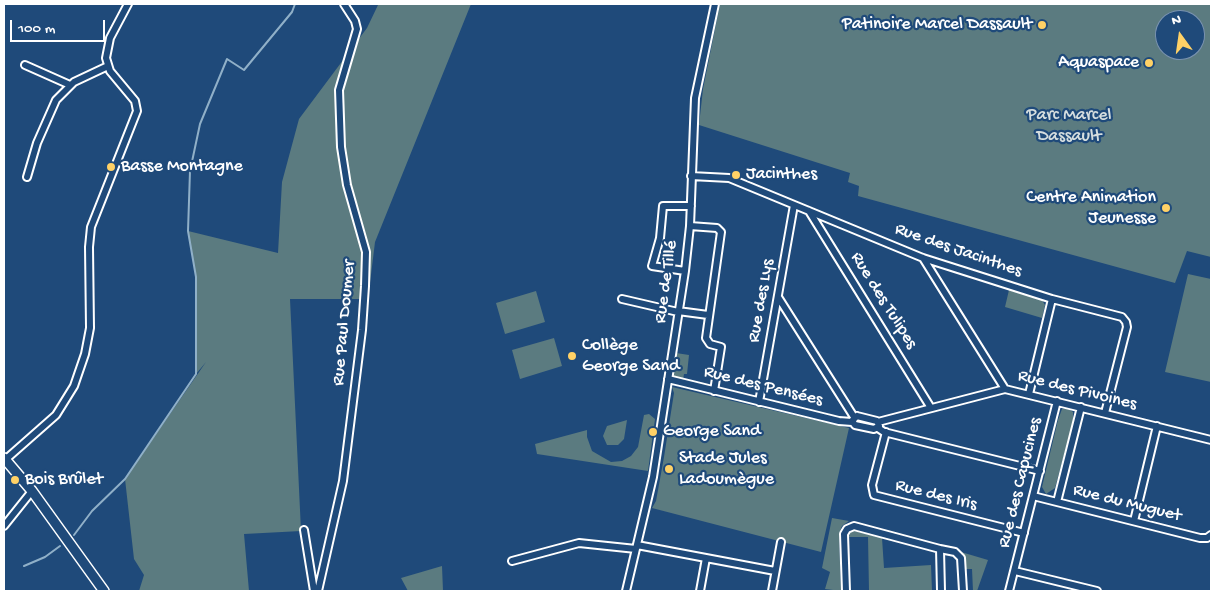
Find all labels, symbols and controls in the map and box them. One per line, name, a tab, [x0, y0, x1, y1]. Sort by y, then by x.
scale bar	[12, 10, 108, 42]
north arrow	[1155, 10, 1205, 60]
text: N	[1170, 12, 1183, 30]
place label: Patinoire Marcel Dassault	[842, 14, 1032, 36]
marker: Patinoire Marcel Dassault	[1036, 19, 1048, 31]
text: 100 m	[18, 20, 55, 38]
place label: Aquaspace	[1058, 52, 1139, 74]
marker: Aquaspace	[1143, 57, 1155, 69]
park label: Parc Marcel Dassault	[1027, 105, 1111, 148]
place label: Basse Montagne	[121, 156, 243, 178]
marker: Basse Montagne	[105, 161, 117, 173]
place label: Jacinthes	[746, 164, 817, 186]
marker: Jacinthes	[730, 169, 742, 181]
place label: Centre Animation Jeunesse	[1026, 187, 1156, 230]
marker: Centre Animation Jeunesse	[1160, 202, 1172, 214]
street label: Rue des Jacinthes	[892, 219, 1024, 283]
street label: Rue de Tillé	[650, 239, 684, 325]
street label: Rue des Tulipes	[845, 249, 921, 353]
street label: Rue des Lys	[744, 258, 780, 344]
street label: Rue Paul Doumer	[329, 259, 361, 387]
place label: Collège George Sand	[582, 335, 680, 378]
marker: Collège George Sand	[566, 350, 578, 362]
street label: Rue des Pensées	[701, 362, 825, 412]
street label: Rue des Pivoines	[1015, 366, 1139, 416]
street label: Rue des Capucines	[994, 416, 1048, 550]
place label: George Sand	[663, 421, 761, 443]
marker: George Sand	[647, 426, 659, 438]
place label: Stade Jules Ladoumègue	[679, 448, 774, 490]
marker: Stade Jules Ladoumègue	[663, 463, 675, 475]
place label: Bois Brûlet	[25, 469, 103, 491]
marker: Bois Brûlet	[9, 474, 21, 486]
street label: Rue des Iris	[893, 475, 979, 517]
street label: Rue du Muguet	[1071, 480, 1183, 528]

